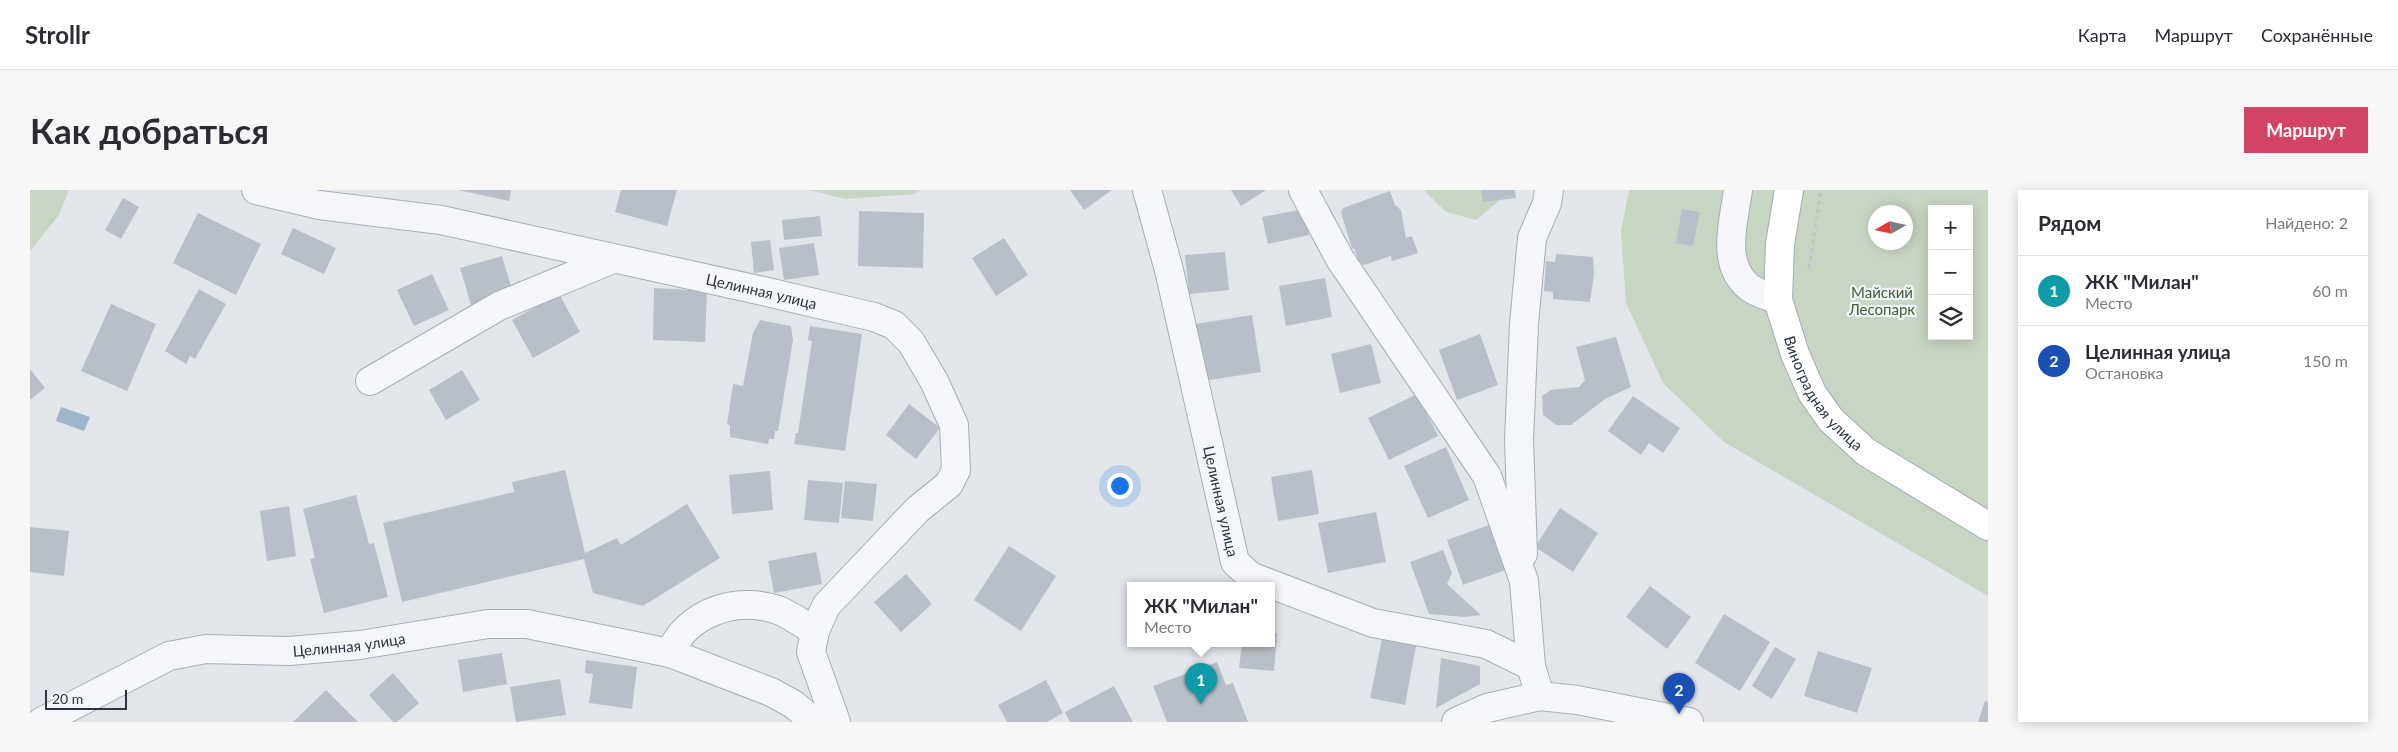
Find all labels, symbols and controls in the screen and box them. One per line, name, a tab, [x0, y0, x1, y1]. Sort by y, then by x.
text: Strollr	[25, 20, 90, 49]
text: Карта	[2078, 24, 2126, 46]
text: Маршрут	[2154, 24, 2233, 46]
text: Сохранённые	[2261, 24, 2373, 46]
button: Маршрут	[2244, 107, 2368, 153]
text: Как добраться	[30, 109, 269, 151]
north arrow	[1868, 205, 1913, 250]
map controls	[1928, 205, 1973, 340]
button: +	[1928, 205, 1973, 250]
text: Рядом	[2038, 210, 2101, 235]
text: Найдено: 2	[2265, 213, 2348, 232]
button: −	[1928, 250, 1973, 295]
street label: Целинная улица	[704, 270, 819, 312]
text: ЖК "Милан"	[2085, 270, 2199, 293]
text: 1	[2049, 281, 2059, 300]
text: 60 m	[2312, 281, 2348, 300]
park label: Майский Лесопарк	[1848, 283, 1915, 318]
text: Место	[2085, 293, 2133, 312]
button: layers	[1928, 295, 1973, 340]
street label: Виноградная улица	[1781, 333, 1867, 454]
text: Целинная улица	[2085, 340, 2231, 363]
text: 2	[2049, 351, 2059, 370]
text: 150 m	[2303, 351, 2348, 370]
text: Остановка	[2085, 363, 2164, 382]
street label: Целинная улица	[1200, 444, 1243, 558]
your location	[1107, 473, 1133, 499]
popup	[1127, 582, 1275, 647]
text: ЖК "Милан"	[1144, 594, 1258, 617]
text: Место	[1144, 617, 1192, 636]
street label: Целинная улица	[292, 629, 407, 660]
pin: 1	[1185, 663, 1217, 704]
pin: 2	[1663, 673, 1695, 714]
scale bar	[45, 687, 128, 710]
text: 20 m	[52, 690, 83, 707]

